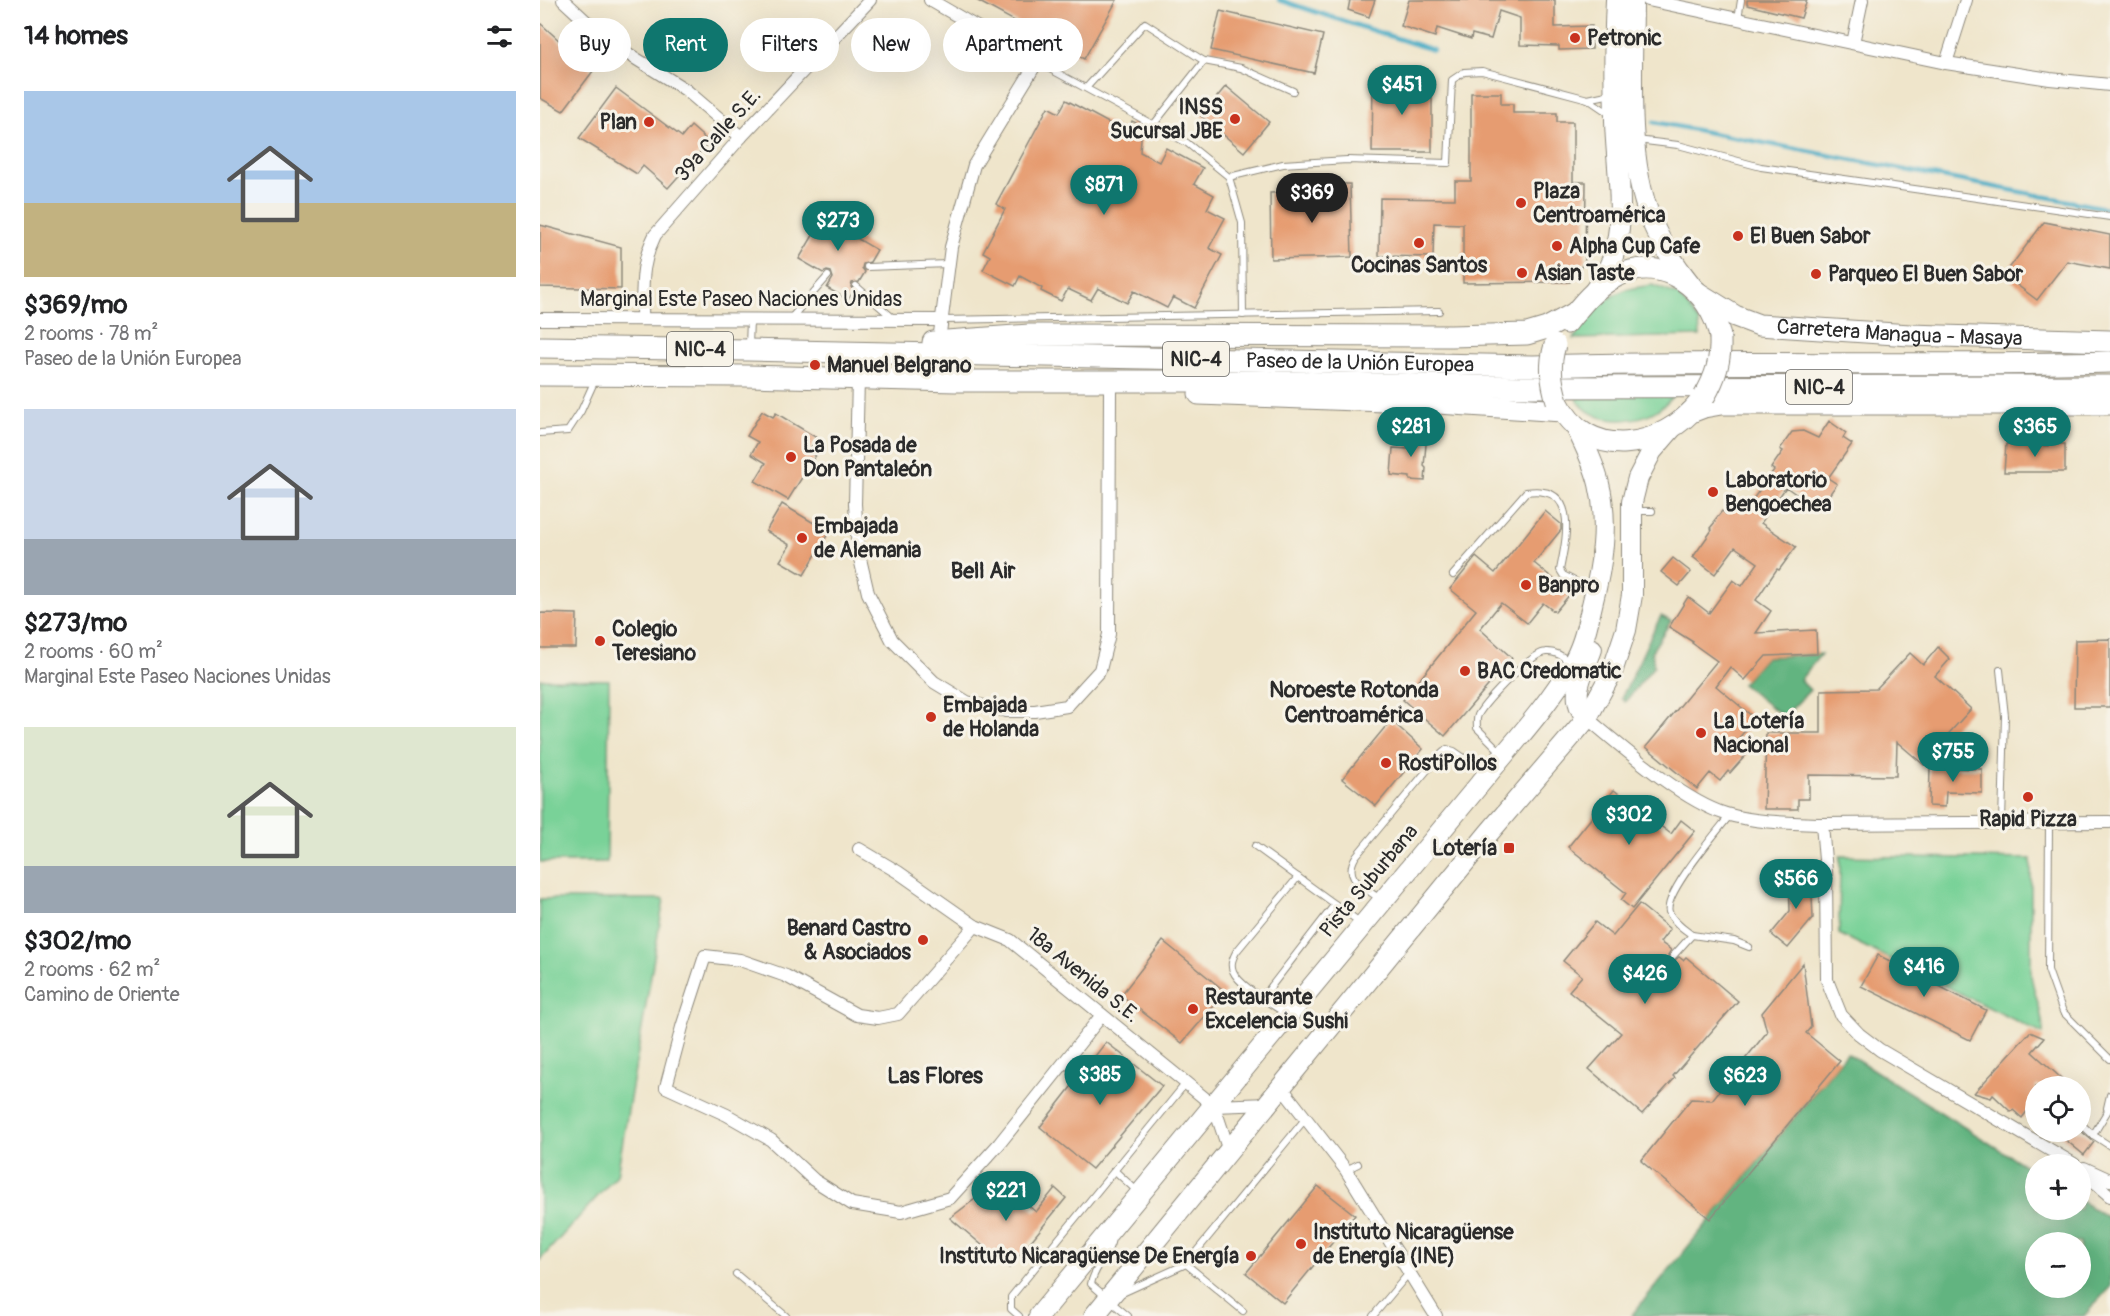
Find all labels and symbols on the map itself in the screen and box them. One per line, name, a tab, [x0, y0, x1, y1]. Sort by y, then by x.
place label: Petronic	[1587, 25, 1662, 52]
marker: Petronic	[1568, 31, 1582, 45]
pin: $451	[1366, 65, 1438, 116]
street label: 39a Calle S.E.	[669, 83, 767, 187]
place label: INSS Sucursal JBE	[1110, 94, 1223, 145]
place label: Plan	[599, 109, 637, 136]
marker: INSS Sucursal JBE	[1228, 112, 1242, 126]
marker: Plan	[642, 115, 656, 129]
pin: $871	[1068, 165, 1140, 216]
pin: $369	[1276, 173, 1348, 224]
place label: Plaza Centroamérica	[1533, 178, 1666, 229]
marker: Plaza Centroamérica	[1514, 196, 1528, 210]
pin: $273	[802, 201, 874, 252]
place label: El Buen Sabor	[1750, 223, 1871, 250]
marker: El Buen Sabor	[1731, 229, 1745, 243]
place label: Alpha Cup Cafe	[1569, 233, 1701, 260]
marker: Cocinas Santos	[1412, 236, 1426, 250]
marker: Alpha Cup Cafe	[1550, 239, 1564, 253]
place label: Cocinas Santos	[1351, 252, 1488, 279]
place label: Asian Taste	[1534, 260, 1635, 287]
place label: Parqueo El Buen Sabor	[1828, 261, 2023, 288]
marker: Asian Taste	[1515, 266, 1529, 280]
marker: Parqueo El Buen Sabor	[1809, 267, 1823, 281]
street label: Marginal Este Paseo Naciones Unidas	[580, 286, 903, 313]
street label: Carretera Managua - Masaya	[1776, 313, 2023, 352]
road number: NIC-4	[667, 332, 733, 366]
road number: NIC-4	[1163, 342, 1229, 376]
street label: Paseo de la Unión Europea	[1245, 347, 1474, 378]
place label: Manuel Belgrano	[827, 352, 972, 379]
marker: Manuel Belgrano	[808, 358, 822, 372]
road number: NIC-4	[1786, 370, 1852, 404]
pin: $281	[1375, 407, 1447, 458]
pin: $365	[1999, 407, 2071, 458]
place label: La Posada de Don Pantaleón	[803, 432, 932, 483]
marker: La Posada de Don Pantaleón	[784, 450, 798, 464]
place label: Laboratorio Bengoechea	[1725, 467, 1832, 518]
marker: Laboratorio Bengoechea	[1706, 485, 1720, 499]
place label: Embajada de Alemania	[814, 513, 922, 564]
marker: Embajada de Alemania	[795, 531, 809, 545]
district label: Bell Air	[951, 557, 1016, 585]
place label: Banpro	[1538, 572, 1600, 599]
marker: Banpro	[1519, 578, 1533, 592]
place label: Colegio Teresiano	[611, 616, 697, 667]
marker: Colegio Teresiano	[593, 634, 607, 648]
place label: BAC Credomatic	[1477, 658, 1622, 685]
marker: BAC Credomatic	[1458, 664, 1472, 678]
district label: Noroeste Rotonda Centroamérica	[1269, 676, 1439, 729]
place label: Embajada de Holanda	[943, 692, 1039, 743]
place label: La Lotería Nacional	[1713, 708, 1804, 759]
marker: Embajada de Holanda	[924, 710, 938, 724]
marker: La Lotería Nacional	[1694, 726, 1708, 740]
pin: $755	[1917, 732, 1989, 783]
place label: RostiPollos	[1398, 750, 1497, 777]
marker: RostiPollos	[1379, 756, 1393, 770]
marker: Rapid Pizza	[2021, 790, 2035, 804]
pin: $302	[1593, 795, 1665, 846]
place label: Rapid Pizza	[1979, 806, 2077, 833]
street label: Pista Suburbana	[1314, 819, 1424, 943]
place label: Lotería	[1432, 835, 1497, 862]
marker: Lotería	[1502, 841, 1516, 855]
pin: $566	[1760, 859, 1832, 910]
place label: Benard Castro & Asociados	[787, 915, 912, 966]
street label: 18a Avenida S.E.	[1021, 921, 1145, 1029]
marker: Benard Castro & Asociados	[916, 933, 930, 947]
pin: $416	[1888, 947, 1960, 998]
pin: $426	[1609, 954, 1681, 1005]
place label: Restaurante Excelencia Sushi	[1205, 984, 1348, 1035]
marker: Restaurante Excelencia Sushi	[1186, 1002, 1200, 1016]
pin: $385	[1064, 1055, 1136, 1106]
pin: $623	[1709, 1056, 1781, 1107]
district label: Las Flores	[887, 1062, 983, 1090]
pin: $221	[970, 1171, 1042, 1222]
place label: Instituto Nicaragüense de Energía (INE)	[1313, 1219, 1514, 1270]
marker: Instituto Nicaragüense de Energía (INE)	[1294, 1237, 1308, 1251]
place label: Instituto Nicaragüense De Energía	[939, 1243, 1239, 1270]
marker: Instituto Nicaragüense De Energía	[1244, 1249, 1258, 1263]

